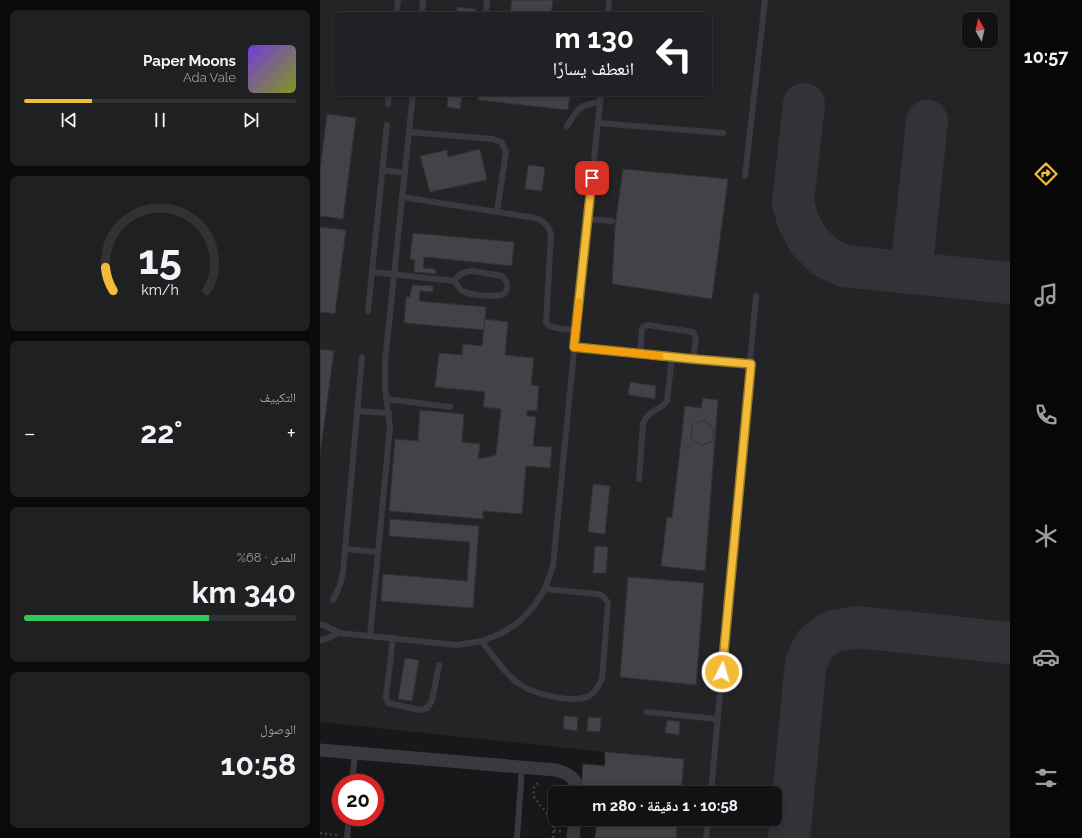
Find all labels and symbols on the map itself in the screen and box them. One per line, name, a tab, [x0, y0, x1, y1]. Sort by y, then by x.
north arrow	[962, 12, 998, 48]
pin	[575, 161, 609, 195]
position arrow	[701, 651, 743, 693]
speed limit sign: 20	[332, 774, 384, 826]

